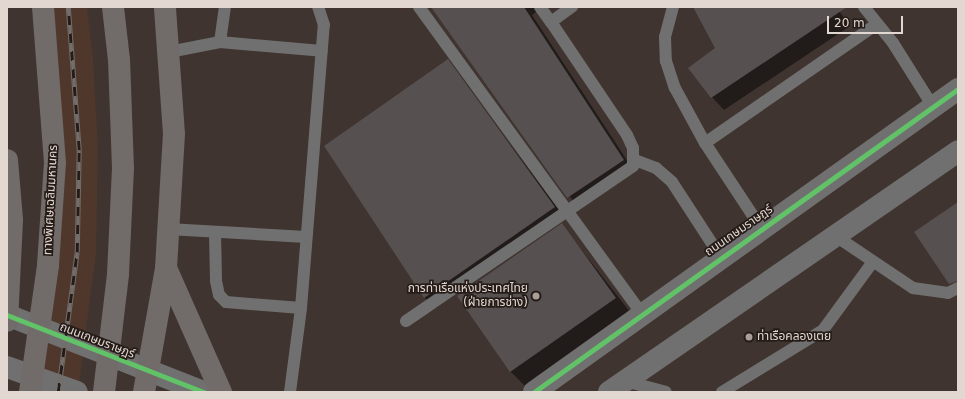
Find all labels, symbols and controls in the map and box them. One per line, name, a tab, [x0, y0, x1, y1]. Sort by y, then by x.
scale bar	[829, 8, 905, 34]
text: 20 m	[834, 16, 865, 30]
street label: ทางพิเศษเฉลิมมหานคร	[41, 145, 61, 255]
street label: ถนนเกษมราษฎร์	[702, 202, 776, 260]
place label: การท่าเรือแห่งประเทศไทย (ฝ่ายการช่าง)	[408, 282, 528, 310]
marker: การท่าเรือแห่งประเทศไทย (ฝ่ายการช่าง)	[531, 291, 541, 301]
street label: ถนนเกษมราษฎร์	[57, 320, 137, 362]
place label: ท่าเรือคลองเตย	[757, 330, 831, 344]
marker: ท่าเรือคลองเตย	[744, 332, 754, 342]

